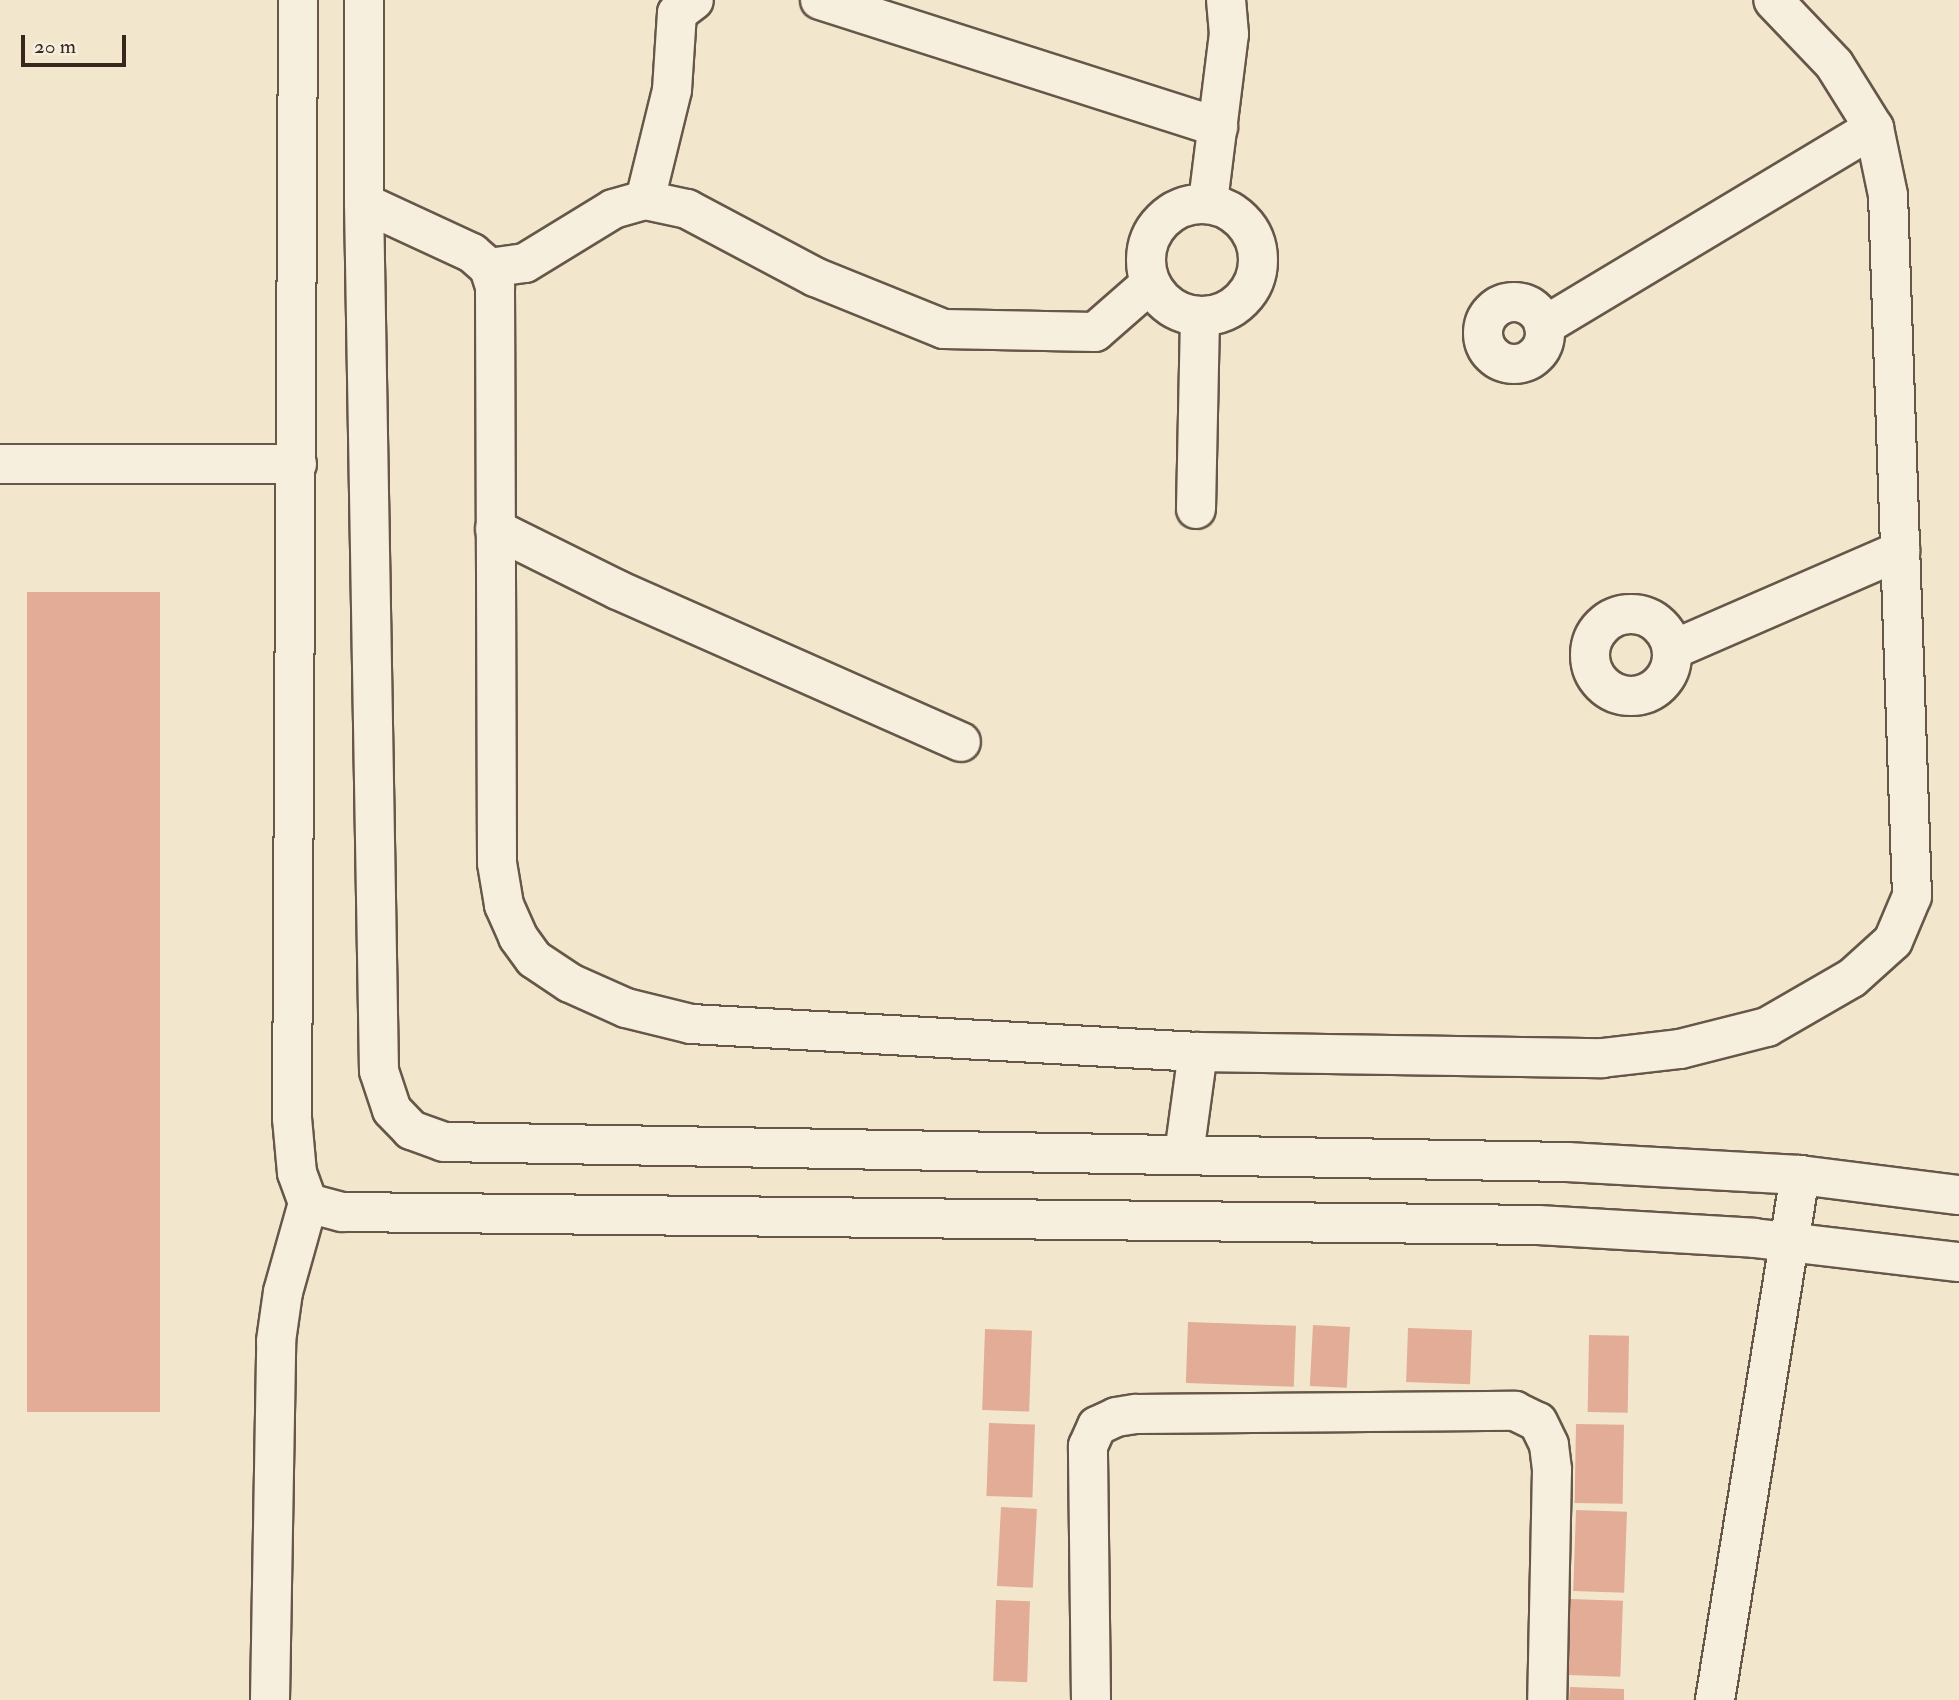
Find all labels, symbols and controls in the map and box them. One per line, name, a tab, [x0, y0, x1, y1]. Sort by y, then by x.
scale bar	[24, 21, 130, 65]
text: 20 m	[34, 33, 76, 60]

